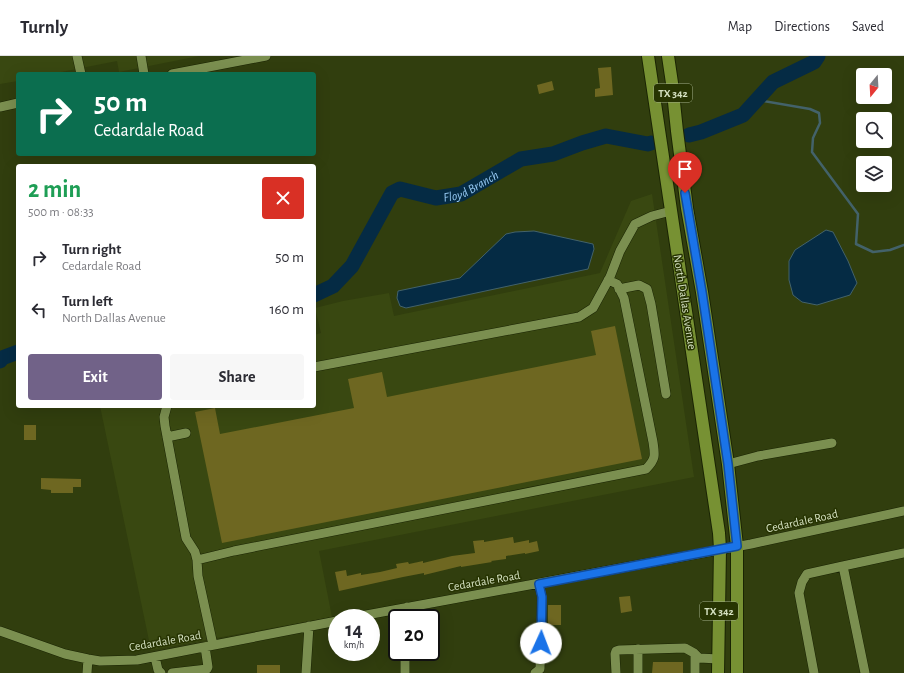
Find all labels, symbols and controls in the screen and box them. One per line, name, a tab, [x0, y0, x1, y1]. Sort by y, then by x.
text: Turnly	[20, 18, 68, 37]
text: Map	[728, 20, 752, 34]
text: Directions	[774, 20, 830, 34]
text: Saved	[852, 20, 884, 34]
north arrow	[856, 68, 892, 104]
map controls	[856, 68, 892, 192]
road number: TX 342	[654, 84, 692, 102]
icon: right	[28, 88, 80, 140]
text: 50 m	[94, 89, 148, 117]
button: search	[856, 112, 892, 148]
text: Cedardale Road	[94, 122, 204, 140]
pin	[668, 152, 702, 193]
button: layers	[856, 156, 892, 192]
icon: arrive	[674, 158, 696, 180]
water label: Floyd Branch	[442, 169, 501, 205]
button: close	[262, 177, 304, 219]
text: 2 min	[28, 178, 81, 202]
text: 500 m · 08:33	[28, 206, 94, 219]
text: Turn right	[62, 242, 121, 257]
icon: right	[28, 247, 50, 269]
text: 50 m	[275, 250, 304, 265]
street label: North Dallas Avenue	[672, 254, 698, 350]
text: Cedardale Road	[62, 260, 141, 273]
text: Turn left	[62, 294, 113, 309]
icon: left	[28, 299, 50, 321]
text: 160 m	[269, 302, 304, 317]
text: North Dallas Avenue	[62, 312, 166, 325]
button: Exit	[28, 354, 162, 400]
button: Share	[170, 354, 304, 400]
street label: Cedardale Road	[765, 508, 839, 534]
street label: Cedardale Road	[447, 569, 521, 593]
road number: TX 342	[700, 602, 738, 620]
speed limit sign: 20	[388, 609, 440, 661]
text: 14	[345, 620, 363, 640]
position arrow	[520, 622, 562, 664]
street label: Cedardale Road	[128, 629, 202, 653]
text: km/h	[344, 640, 364, 650]

